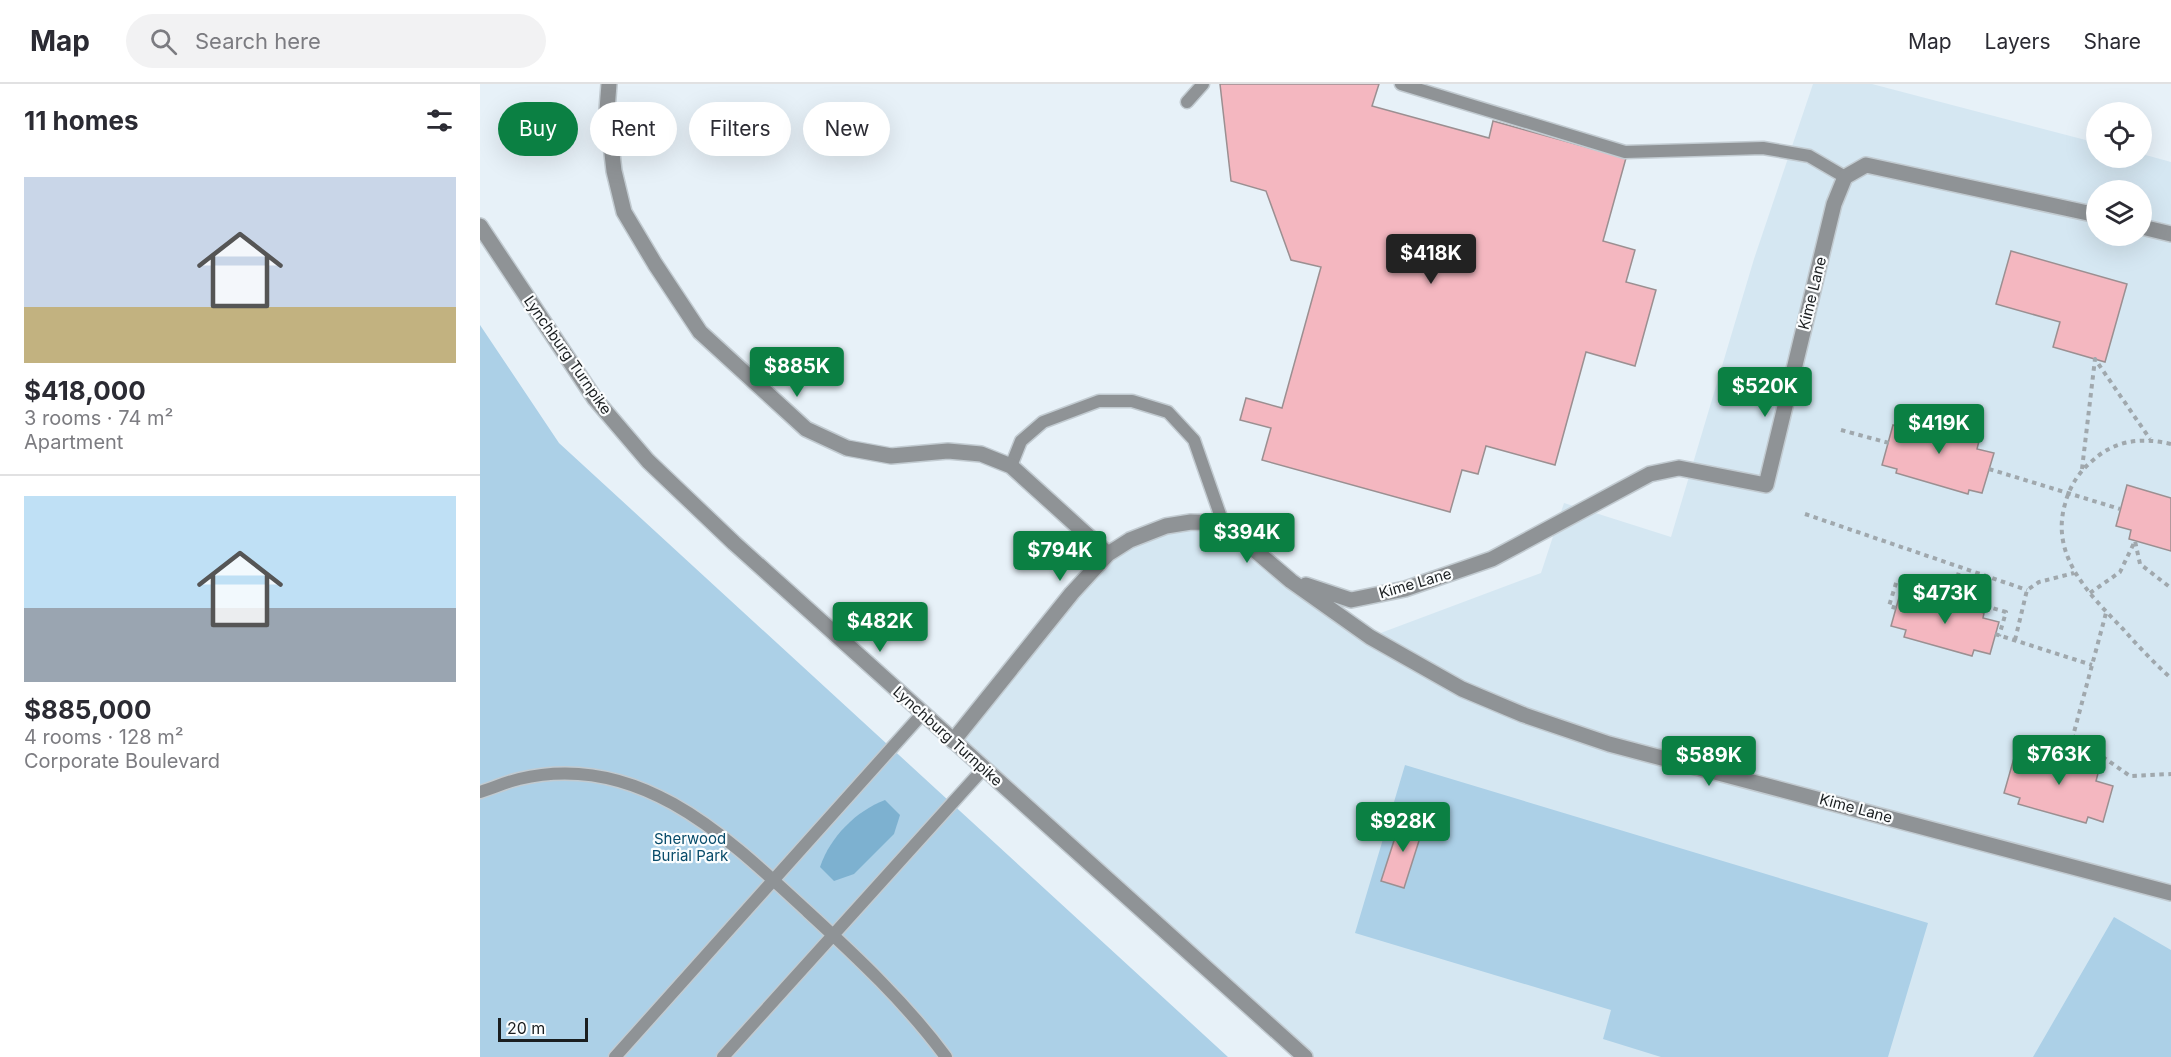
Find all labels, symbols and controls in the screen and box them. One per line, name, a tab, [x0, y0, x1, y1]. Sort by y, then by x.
search box	[126, 14, 546, 68]
text: Map	[30, 24, 90, 58]
icon: search	[147, 25, 180, 58]
text: Search here	[195, 28, 321, 54]
text: Map	[1908, 29, 1952, 54]
text: Layers	[1985, 29, 2051, 54]
text: Share	[2084, 29, 2141, 54]
chip: Buy	[498, 102, 578, 156]
chip: Rent	[590, 102, 677, 156]
chip: Filters	[689, 102, 791, 156]
chip: New	[803, 102, 890, 156]
map controls	[2086, 102, 2152, 246]
button: locate	[2086, 102, 2152, 168]
icon: filters	[423, 104, 456, 137]
text: 11 homes	[24, 105, 139, 136]
button: layers	[2086, 180, 2152, 246]
icon: home	[186, 216, 294, 324]
pin: $418K	[1389, 234, 1473, 285]
text: $418K	[1400, 241, 1462, 265]
street label: Kime Lane	[1794, 255, 1830, 331]
street label: Lynchburg Turnpike	[520, 292, 616, 418]
pin: $885K	[755, 347, 839, 398]
text: $885K	[764, 354, 830, 378]
pin: $520K	[1723, 367, 1807, 418]
text: $520K	[1732, 374, 1798, 398]
text: $418,000	[24, 375, 146, 406]
pin: $419K	[1897, 404, 1981, 455]
text: 3 rooms · 74 m²	[24, 406, 173, 430]
text: $419K	[1908, 411, 1970, 435]
text: Apartment	[24, 430, 123, 454]
pin: $394K	[1205, 513, 1289, 564]
text: $394K	[1214, 520, 1280, 544]
pin: $794K	[1018, 531, 1102, 582]
icon: home	[186, 535, 294, 643]
text: $794K	[1027, 538, 1093, 562]
street label: Kime Lane	[1377, 564, 1453, 602]
pin: $473K	[1903, 574, 1987, 625]
text: $473K	[1912, 581, 1978, 605]
pin: $482K	[838, 602, 922, 653]
text: $482K	[847, 609, 913, 633]
street label: Lynchburg Turnpike	[889, 682, 1007, 790]
text: $885,000	[24, 694, 151, 725]
text: 4 rooms · 128 m²	[24, 725, 184, 749]
pin: $763K	[2017, 735, 2101, 786]
pin: $589K	[1667, 736, 1751, 787]
text: $763K	[2027, 742, 2091, 766]
text: $589K	[1676, 743, 1742, 767]
text: Corporate Boulevard	[24, 749, 220, 773]
street label: Kime Lane	[1818, 789, 1894, 827]
pin: $928K	[1361, 802, 1445, 853]
text: $928K	[1370, 809, 1436, 833]
park label: Sherwood Burial Park	[652, 829, 729, 865]
scale bar	[498, 1015, 588, 1042]
text: 20 m	[507, 1018, 545, 1038]

